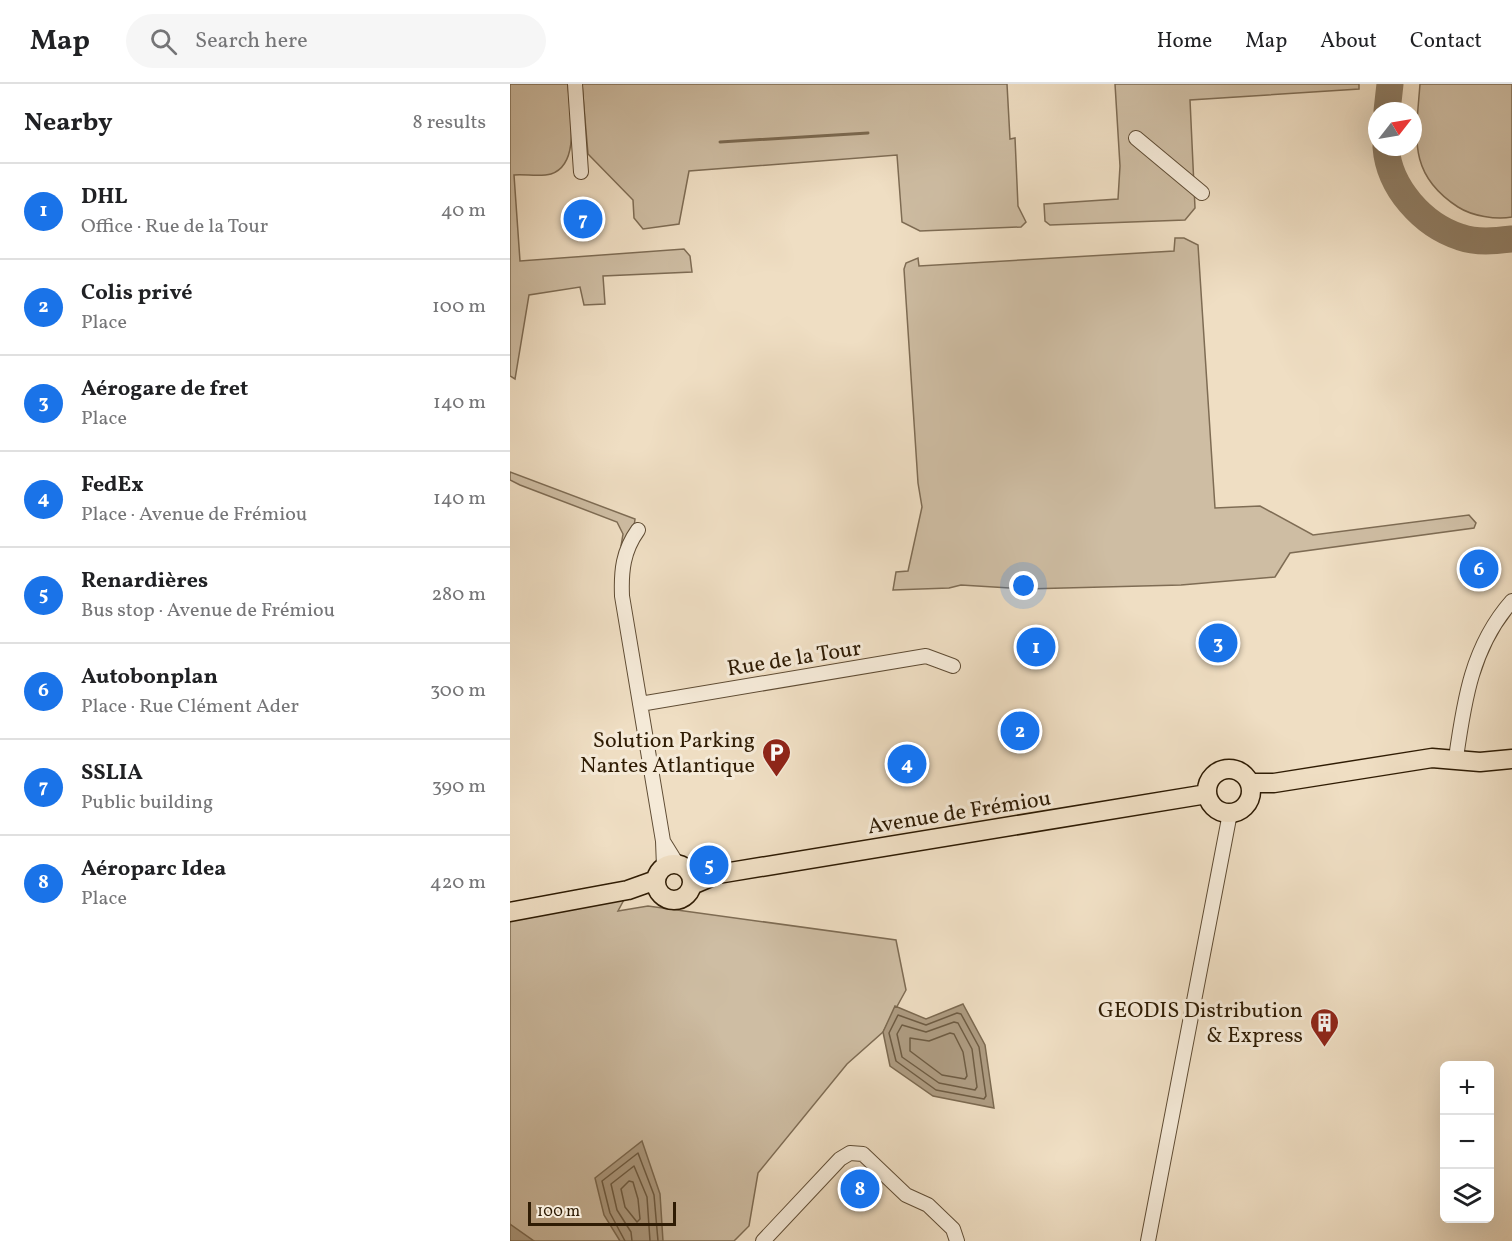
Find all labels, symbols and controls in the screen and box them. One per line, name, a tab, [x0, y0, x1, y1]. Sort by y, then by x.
search box	[126, 14, 546, 68]
text: Map	[30, 22, 90, 61]
icon: search	[147, 25, 180, 58]
text: Search here	[195, 26, 308, 57]
text: Home	[1157, 27, 1212, 56]
text: Map	[1245, 27, 1287, 56]
text: About	[1320, 27, 1377, 56]
text: Contact	[1410, 27, 1482, 56]
north arrow	[1368, 102, 1422, 156]
text: Nearby	[24, 105, 113, 141]
text: 8 results	[413, 109, 486, 137]
text: DHL	[81, 182, 128, 213]
pin: 7	[564, 196, 602, 242]
text: 1	[39, 197, 48, 225]
text: 40 m	[441, 197, 486, 225]
text: Office · Rue de la Tour	[81, 213, 268, 241]
text: Colis privé	[81, 278, 193, 309]
text: 2	[38, 293, 49, 321]
text: 100 m	[432, 293, 486, 321]
text: Place	[81, 309, 127, 337]
text: Aérogare de fret	[81, 374, 248, 405]
text: 3	[38, 389, 49, 417]
text: 140 m	[433, 389, 486, 417]
text: Place	[81, 405, 127, 433]
text: FedEx	[81, 470, 144, 501]
text: 4	[37, 485, 50, 513]
text: 140 m	[433, 485, 486, 513]
text: Place · Avenue de Frémiou	[81, 501, 307, 529]
pin: 6	[1460, 546, 1498, 592]
text: Renardières	[81, 566, 208, 597]
your location	[1009, 571, 1038, 600]
text: 5	[39, 581, 48, 609]
text: 280 m	[431, 581, 486, 609]
text: Bus stop · Avenue de Frémiou	[81, 597, 335, 625]
pin: 3	[1198, 620, 1238, 666]
pin: 1	[1016, 624, 1056, 670]
street label: Rue de la Tour	[725, 634, 864, 685]
text: Autobonplan	[81, 662, 218, 693]
text: 6	[38, 677, 49, 705]
text: 300 m	[430, 677, 486, 705]
text: Place · Rue Clément Ader	[81, 693, 299, 721]
pin: 2	[1000, 708, 1040, 754]
place label: Solution Parking Nantes Atlantique	[580, 726, 755, 782]
parking icon: Solution Parking Nantes Atlantique	[760, 736, 792, 778]
pin: 4	[888, 742, 926, 786]
text: SSLIA	[81, 758, 143, 789]
text: 7	[39, 773, 48, 801]
text: 390 m	[432, 773, 486, 801]
street label: Avenue de Frémiou	[866, 784, 1053, 843]
text: Public building	[81, 789, 213, 817]
pin: 5	[690, 842, 728, 888]
text: Aéroparc Idea	[81, 854, 226, 885]
text: 8	[38, 869, 49, 897]
text: 420 m	[430, 869, 486, 897]
text: Place	[81, 885, 127, 913]
place label: GEODIS Distribution & Express	[1098, 996, 1303, 1052]
building icon: GEODIS Distribution & Express	[1308, 1006, 1340, 1048]
map controls	[1440, 1061, 1494, 1223]
button: +	[1440, 1061, 1494, 1115]
button: −	[1440, 1115, 1494, 1169]
pin: 8	[840, 1166, 880, 1212]
button: layers	[1440, 1169, 1494, 1223]
scale bar	[528, 1199, 676, 1226]
text: 100 m	[537, 1201, 580, 1223]

